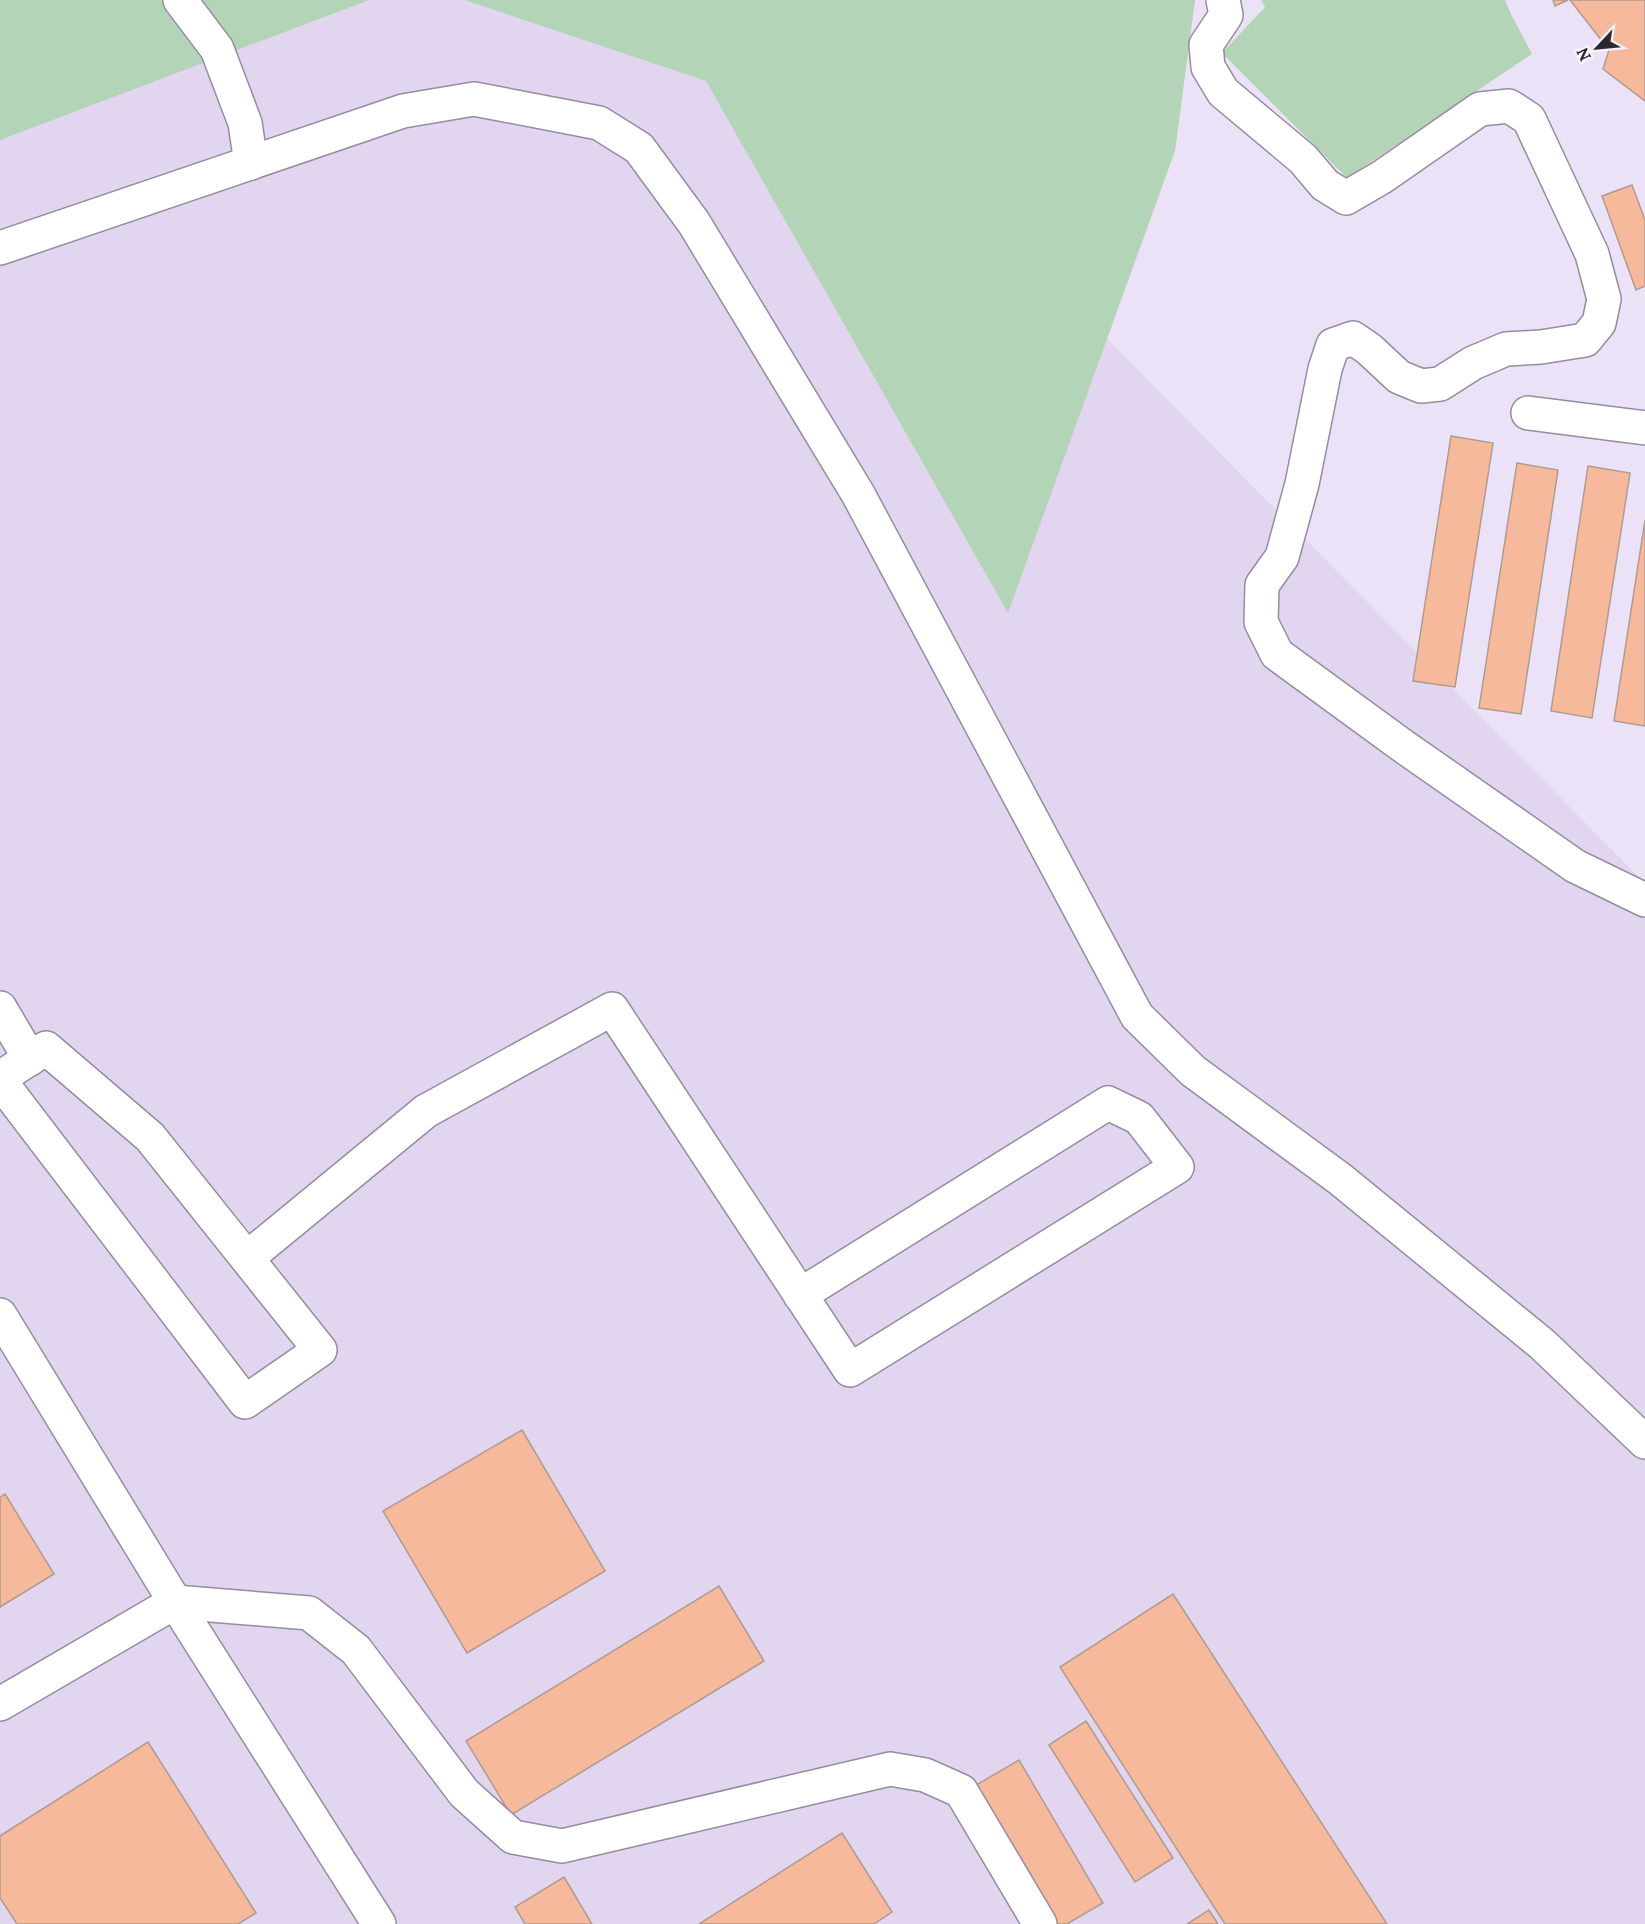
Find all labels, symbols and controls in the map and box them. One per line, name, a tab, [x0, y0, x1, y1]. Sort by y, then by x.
north arrow	[1567, 18, 1627, 78]
text: N	[1572, 45, 1595, 65]

